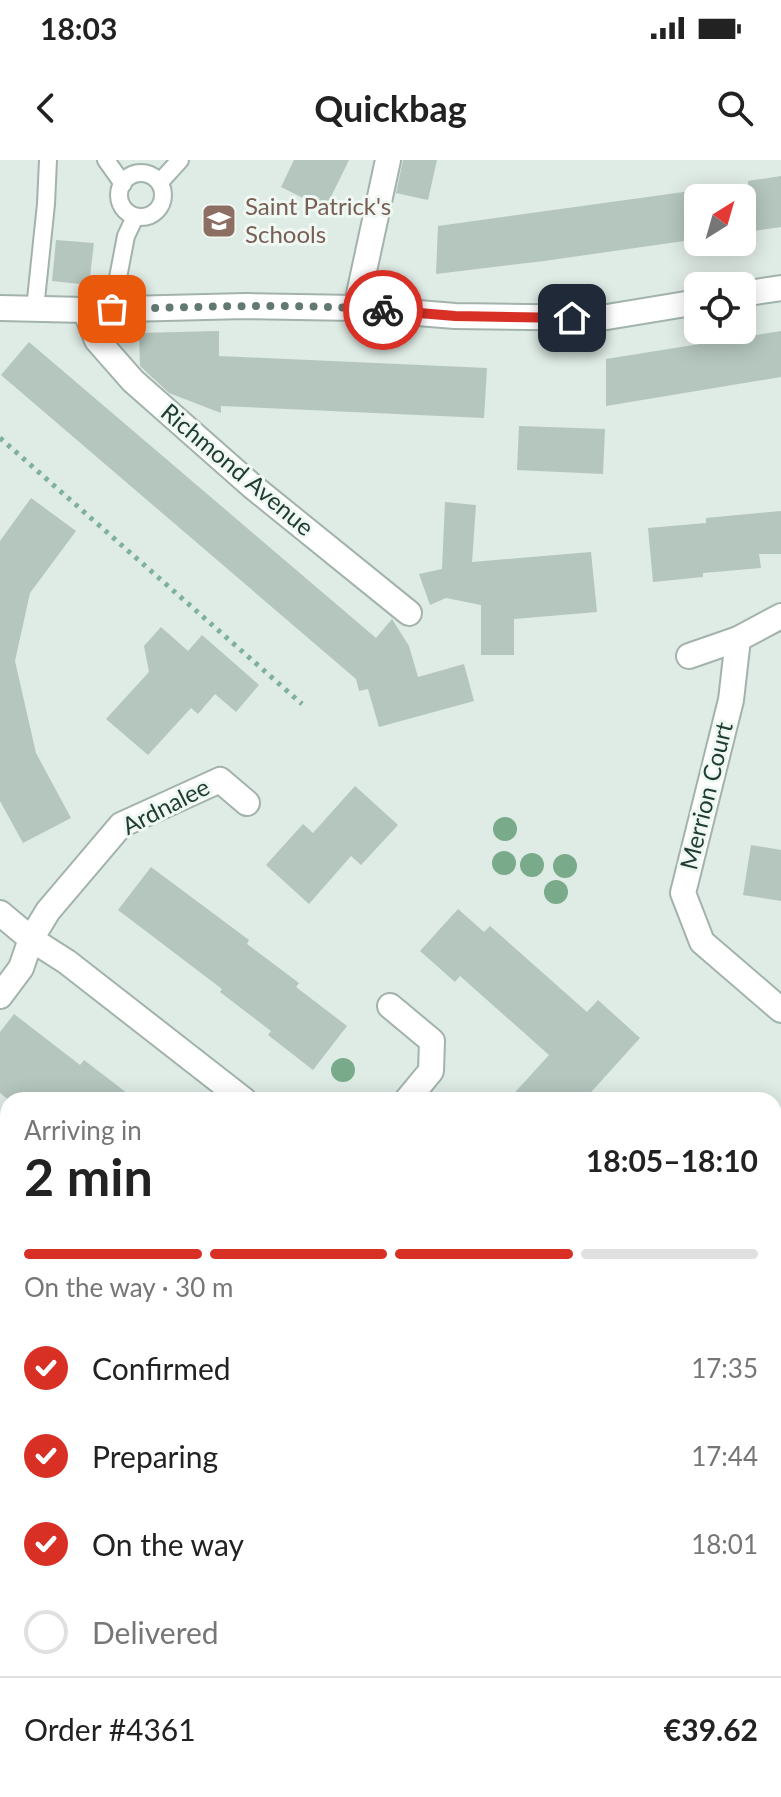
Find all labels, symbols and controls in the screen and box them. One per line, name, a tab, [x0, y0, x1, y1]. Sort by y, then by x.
text: 18:03	[40, 10, 117, 46]
icon: back	[24, 86, 68, 130]
text: Quickbag	[314, 86, 467, 130]
icon: search	[713, 86, 757, 130]
north arrow	[684, 184, 756, 256]
map controls	[684, 184, 756, 344]
place label: Saint Patrick's Schools	[245, 191, 391, 248]
school or university icon: Saint Patrick's Schools	[200, 202, 238, 240]
courier	[343, 270, 423, 350]
button: locate	[684, 272, 756, 344]
pin	[78, 275, 146, 343]
pin	[538, 284, 606, 352]
icon: bag	[90, 287, 134, 331]
icon: bike	[361, 288, 405, 332]
icon: home	[550, 296, 594, 340]
street label: Richmond Avenue	[156, 397, 320, 541]
street label: Merrion Court	[673, 718, 738, 872]
street label: Ardnalee	[117, 771, 214, 840]
text: Arriving in	[24, 1114, 142, 1146]
text: 18:05–18:10	[586, 1142, 758, 1178]
text: 2 min	[24, 1145, 153, 1207]
text: On the way · 30 m	[24, 1271, 233, 1303]
icon: check	[24, 1346, 68, 1390]
text: Confirmed	[92, 1350, 231, 1386]
text: 17:35	[691, 1352, 758, 1384]
icon: check	[24, 1434, 68, 1478]
text: Preparing	[92, 1438, 218, 1474]
text: 17:44	[691, 1440, 758, 1472]
icon: check	[24, 1522, 68, 1566]
text: On the way	[92, 1526, 244, 1562]
text: 18:01	[691, 1528, 758, 1560]
text: Delivered	[92, 1614, 219, 1650]
text: Order #4361	[24, 1711, 196, 1747]
text: €39.62	[664, 1711, 758, 1747]

